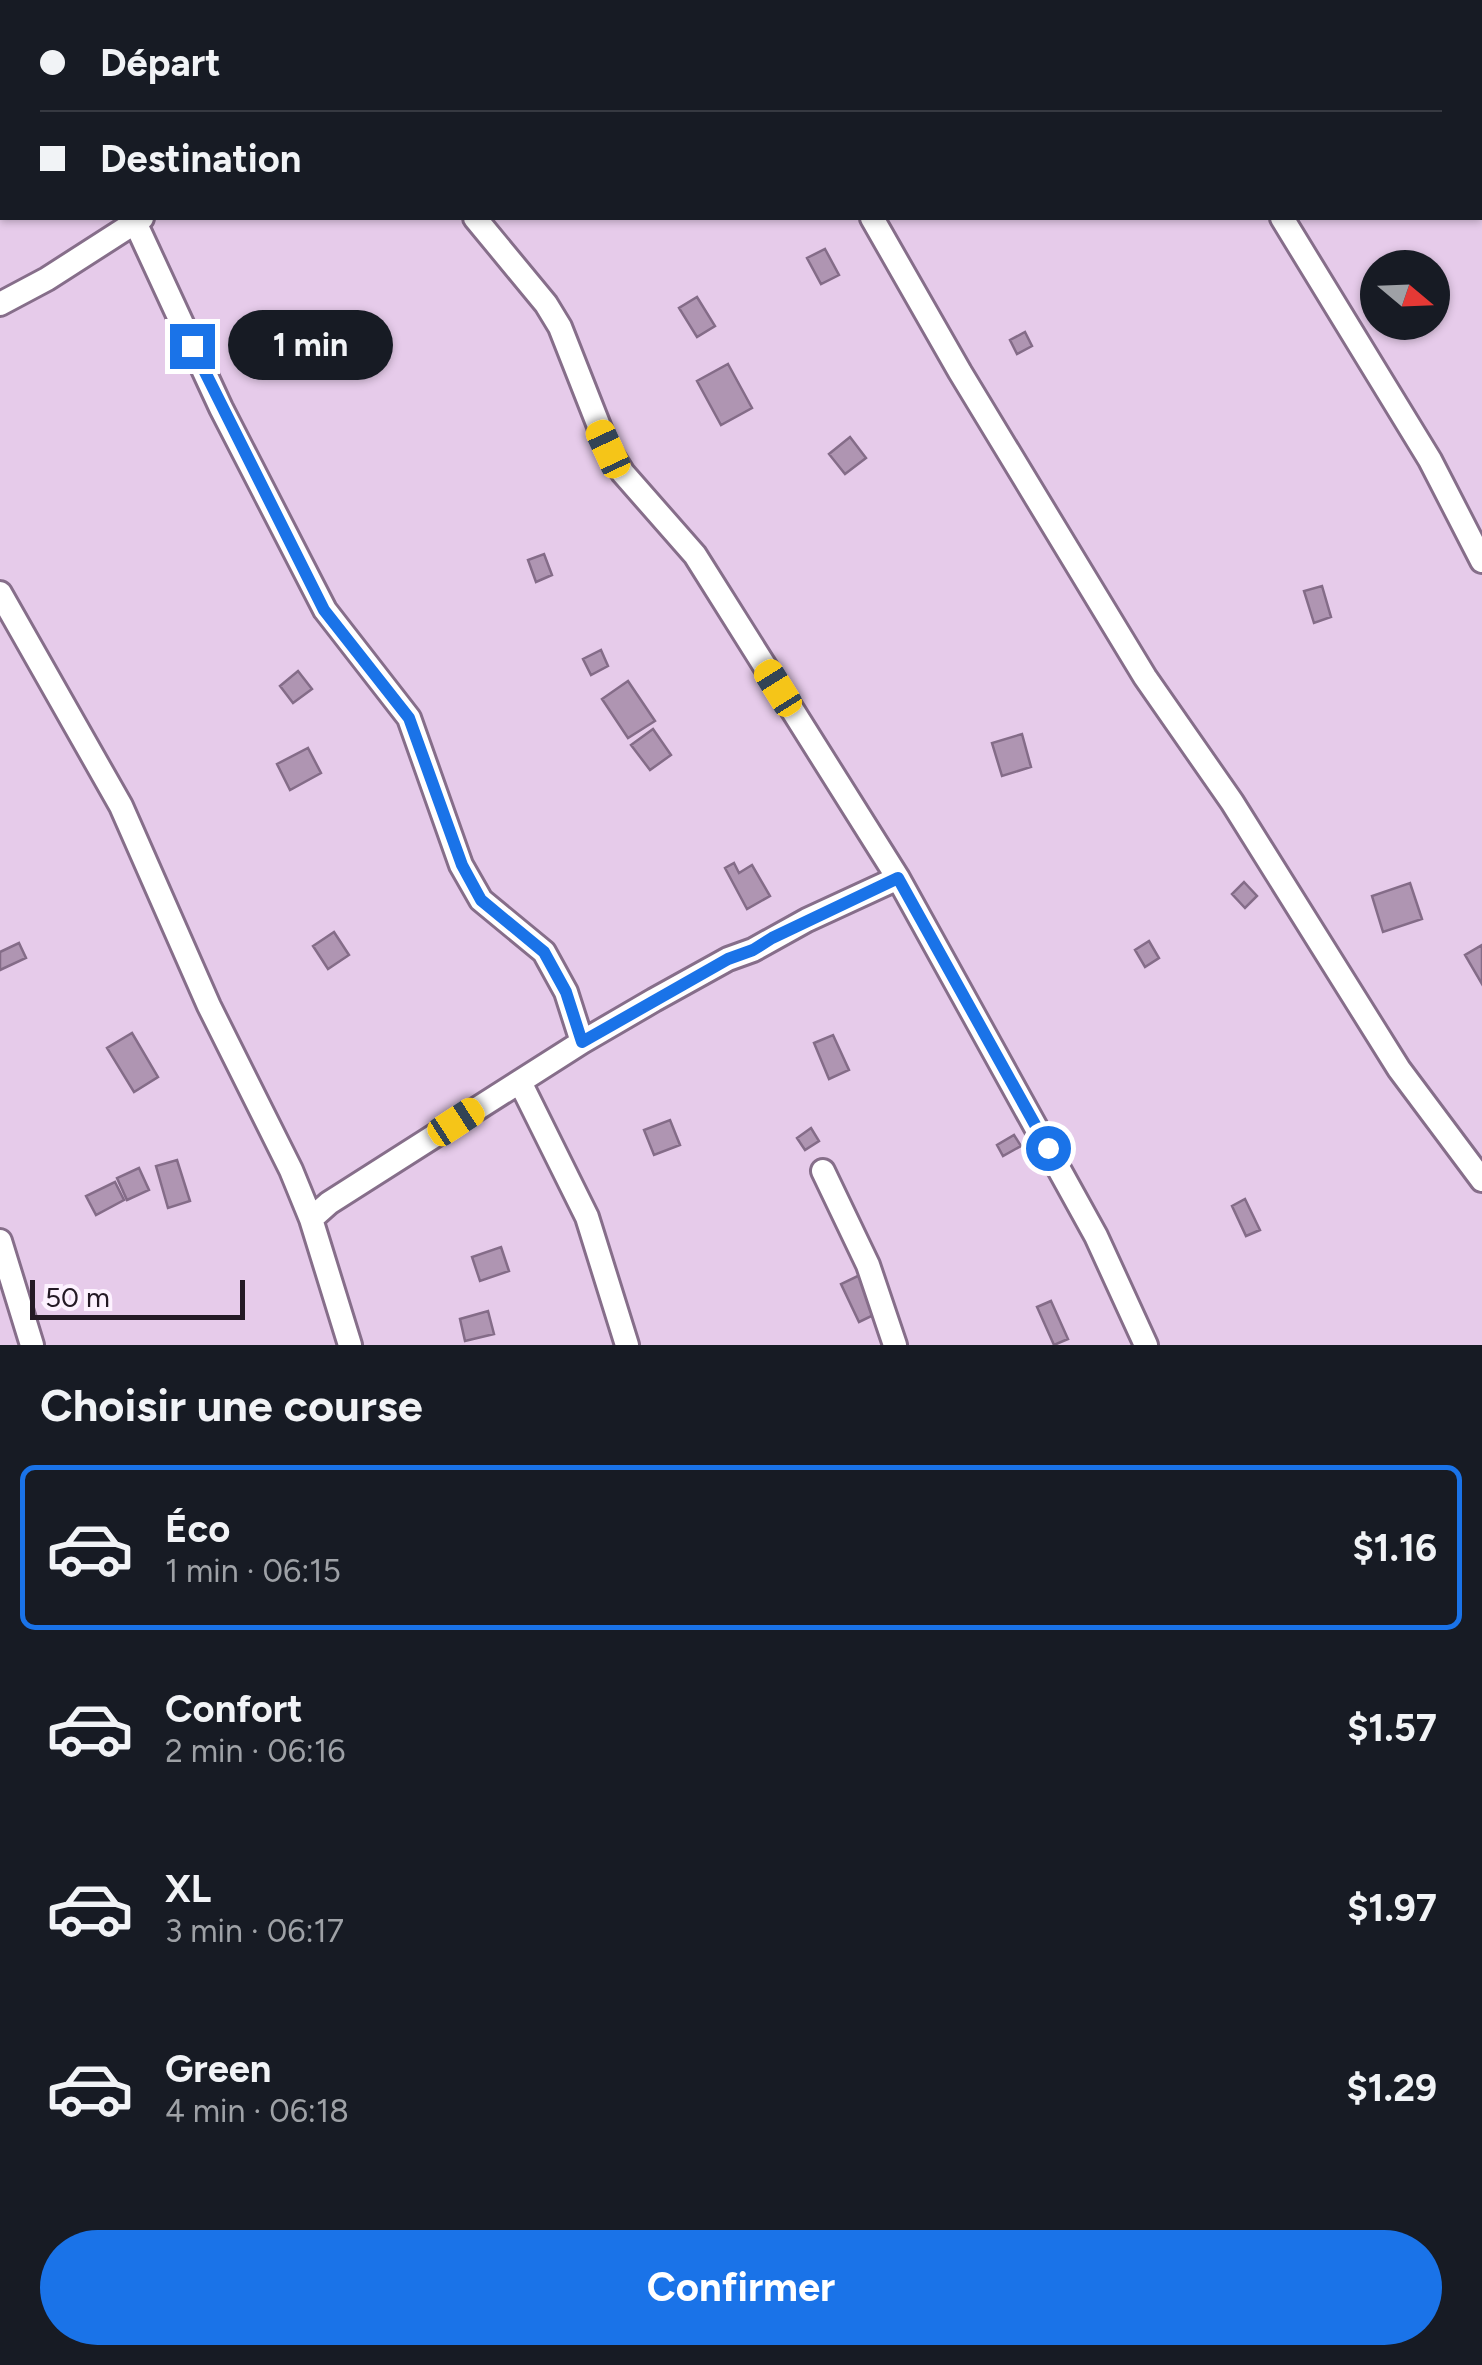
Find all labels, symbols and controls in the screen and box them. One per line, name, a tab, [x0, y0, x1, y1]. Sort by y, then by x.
text: Départ	[100, 40, 221, 86]
text: Destination	[100, 136, 301, 182]
north arrow	[1360, 250, 1450, 340]
map controls	[1360, 250, 1450, 340]
callout: 1 min	[227, 311, 392, 381]
route end	[170, 324, 215, 369]
text: 1 min	[273, 326, 348, 364]
car	[582, 415, 634, 483]
car	[749, 655, 807, 721]
car	[423, 1093, 489, 1151]
route start	[1026, 1126, 1071, 1171]
scale bar	[30, 1275, 245, 1320]
text: 50 m	[45, 1280, 110, 1314]
text: Choisir une course	[40, 1378, 423, 1432]
icon: car	[45, 1503, 135, 1593]
text: Éco	[165, 1506, 230, 1552]
text: $1.16	[1352, 1525, 1437, 1571]
text: 1 min · 06:15	[165, 1552, 341, 1590]
icon: car	[45, 1683, 135, 1773]
text: Confort	[165, 1686, 302, 1732]
text: $1.57	[1347, 1705, 1437, 1751]
text: 2 min · 06:16	[165, 1732, 345, 1770]
icon: car	[45, 1863, 135, 1953]
text: XL	[165, 1866, 211, 1912]
text: $1.97	[1347, 1885, 1437, 1931]
text: 3 min · 06:17	[165, 1912, 344, 1950]
icon: car	[45, 2043, 135, 2133]
text: Green	[165, 2046, 271, 2092]
text: $1.29	[1346, 2065, 1437, 2111]
text: 4 min · 06:18	[165, 2092, 349, 2130]
button: Confirmer	[40, 2230, 1442, 2345]

